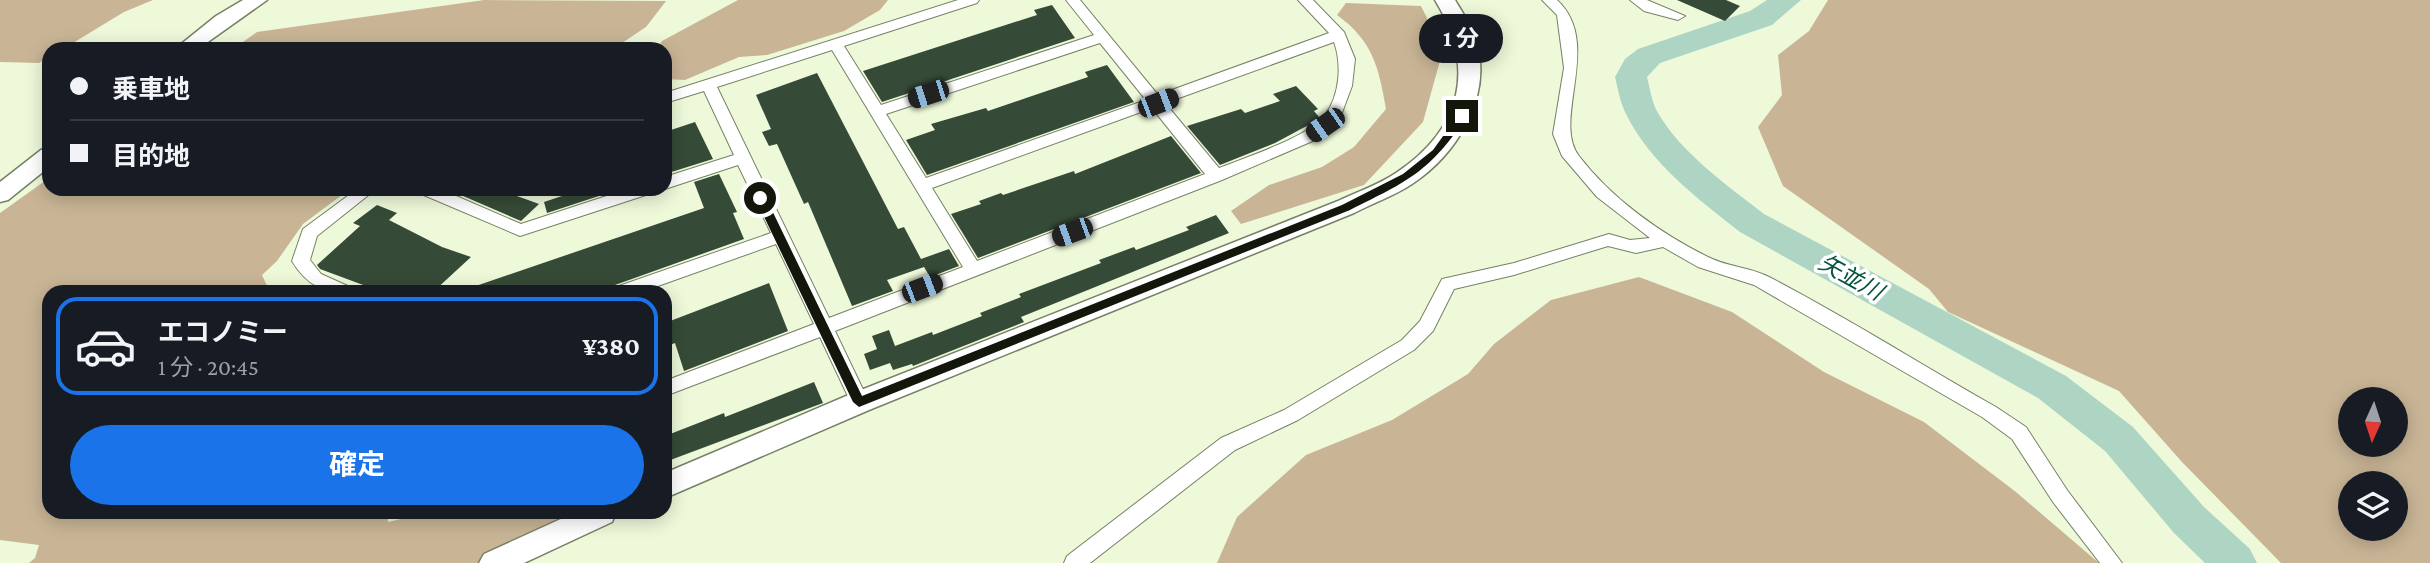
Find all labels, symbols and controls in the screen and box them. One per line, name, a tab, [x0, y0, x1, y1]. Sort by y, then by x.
callout: 1 分	[1420, 15, 1504, 64]
text: 1 分	[1443, 25, 1479, 51]
text: 乗車地	[112, 75, 190, 104]
car	[905, 78, 952, 110]
car	[1135, 86, 1182, 120]
route end	[1446, 100, 1478, 132]
car	[1302, 104, 1349, 146]
text: 目的地	[112, 142, 190, 171]
route start	[744, 182, 776, 214]
car	[1049, 215, 1096, 249]
water label: 矢並川	[1815, 249, 1890, 307]
car	[899, 271, 946, 305]
icon: car	[74, 315, 137, 378]
text: エコノミー	[158, 318, 288, 347]
text: ¥380	[582, 332, 640, 361]
text: 1 分 · 20:45	[158, 354, 259, 380]
north arrow	[2338, 387, 2408, 457]
map controls	[2338, 387, 2408, 541]
button: 確定	[70, 425, 644, 505]
button: layers	[2338, 471, 2408, 541]

